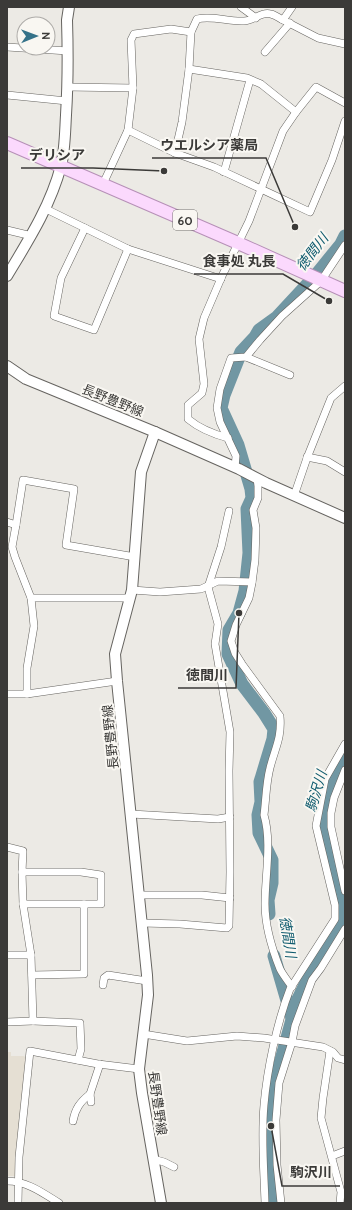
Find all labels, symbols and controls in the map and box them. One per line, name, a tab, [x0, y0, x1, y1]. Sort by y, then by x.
north arrow	[16, 16, 56, 56]
text: N	[39, 32, 53, 40]
callout: ウエルシア薬局	[152, 132, 266, 158]
text: ウエルシア薬局	[160, 136, 258, 154]
callout: デリシア	[21, 142, 93, 168]
text: デリシア	[29, 146, 85, 164]
road number: 60	[173, 210, 197, 230]
water label: 徳間川	[292, 228, 333, 274]
callout: 食事処 丸長	[194, 248, 283, 274]
text: 食事処 丸長	[202, 252, 276, 270]
street label: 長野豊野線	[80, 380, 146, 420]
callout: 徳間川	[178, 662, 236, 688]
text: 徳間川	[186, 666, 228, 684]
street label: 長野豊野線	[99, 704, 121, 770]
water label: 駒沢川	[301, 766, 331, 814]
water label: 徳間川	[276, 915, 300, 961]
street label: 長野豊野線	[146, 1070, 170, 1136]
callout: 駒沢川	[282, 1160, 340, 1186]
text: 駒沢川	[290, 1163, 332, 1181]

